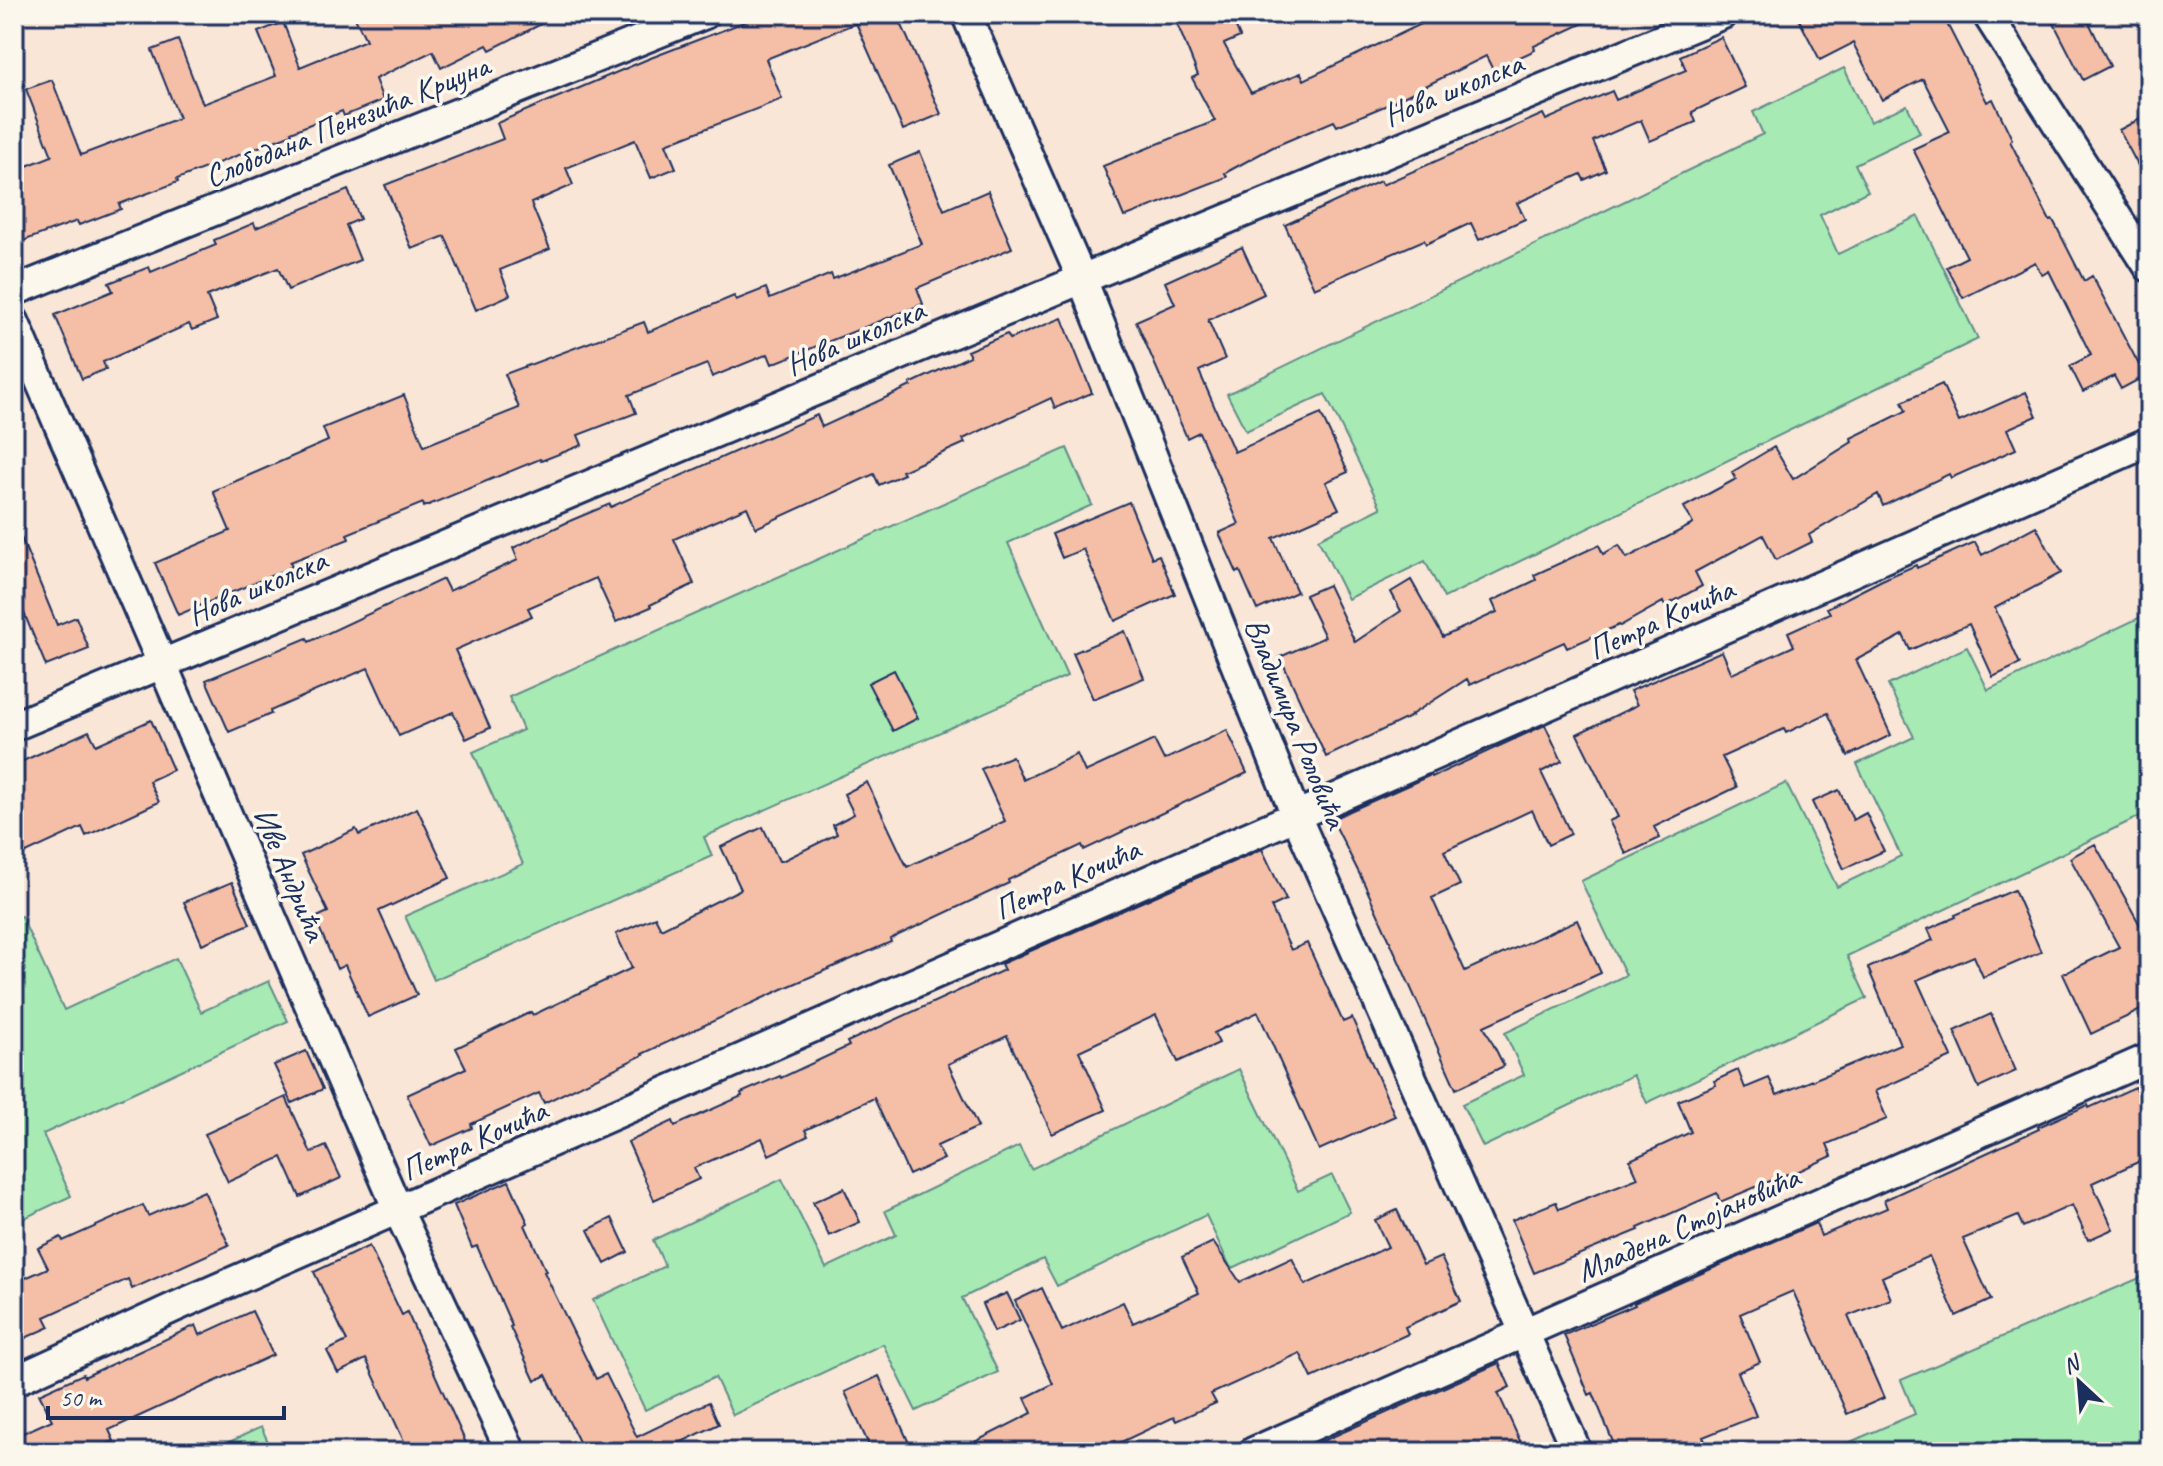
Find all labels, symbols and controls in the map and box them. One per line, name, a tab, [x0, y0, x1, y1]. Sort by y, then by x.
street label: Нова школска	[1377, 42, 1531, 136]
street label: Слободана Пенезића Крцуна	[199, 44, 498, 197]
street label: Нова школска	[779, 289, 933, 385]
street label: Нова школска	[181, 539, 335, 635]
street label: Петра Кочића	[1582, 568, 1742, 669]
street label: Владимира Роловића	[1235, 612, 1358, 836]
street label: Иве Андрића	[244, 801, 337, 949]
street label: Петра Кочића	[988, 828, 1148, 929]
street label: Петра Кочића	[395, 1089, 555, 1190]
street label: Младена Стојановића	[1570, 1156, 1808, 1291]
north arrow	[2039, 1342, 2119, 1422]
text: N	[2058, 1348, 2086, 1380]
scale bar	[48, 1370, 284, 1420]
text: 50 m	[60, 1383, 103, 1413]

